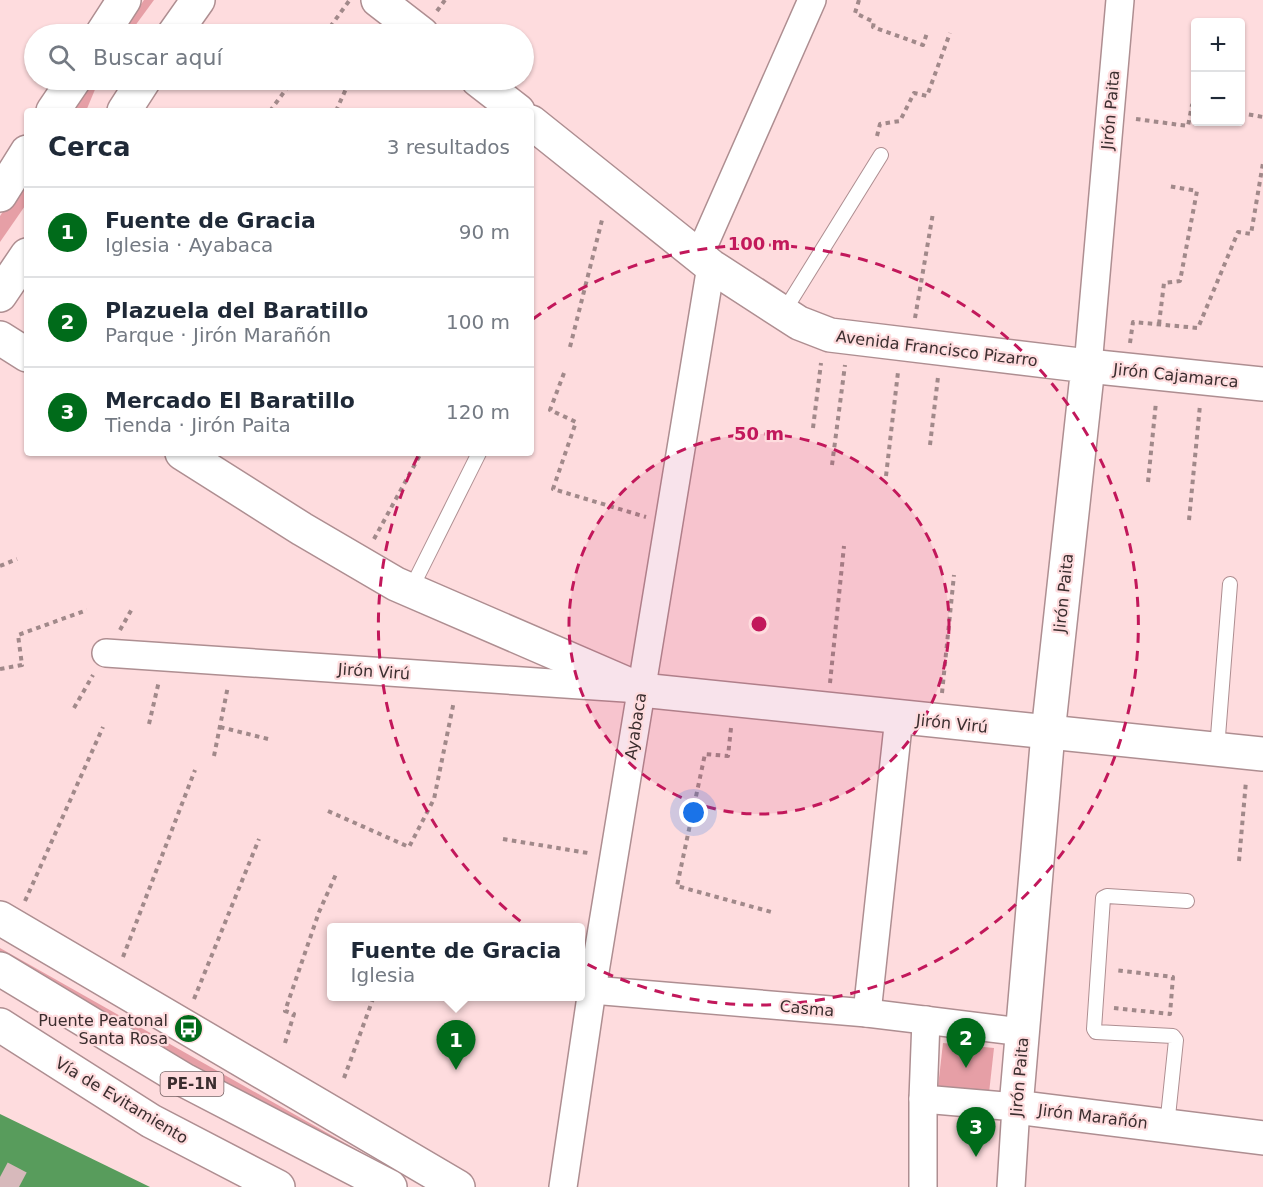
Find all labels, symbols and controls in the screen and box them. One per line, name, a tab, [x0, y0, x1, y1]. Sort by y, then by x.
map controls	[1191, 18, 1245, 126]
button: +	[1191, 18, 1245, 72]
search box	[24, 24, 534, 90]
icon: search	[45, 41, 78, 74]
text: Buscar aquí	[93, 45, 223, 70]
street label: Jirón Paita	[1097, 70, 1123, 152]
button: −	[1191, 72, 1245, 126]
text: Cerca	[48, 132, 131, 162]
text: 3 resultados	[387, 135, 510, 159]
text: Fuente de Gracia	[105, 208, 316, 233]
text: 1	[61, 220, 74, 244]
text: 90 m	[459, 220, 510, 244]
text: Iglesia · Ayabaca	[105, 233, 273, 257]
text: 100 m	[728, 233, 790, 254]
text: Plazuela del Baratillo	[105, 298, 368, 323]
text: 2	[61, 310, 74, 334]
text: 100 m	[446, 310, 510, 334]
text: Parque · Jirón Marañón	[105, 323, 331, 347]
street label: Avenida Francisco Pizarro	[835, 327, 1039, 370]
street label: Jirón Cajamarca	[1111, 359, 1240, 392]
text: Mercado El Baratillo	[105, 388, 355, 413]
text: 3	[61, 400, 74, 424]
text: 120 m	[446, 400, 510, 424]
text: Tienda · Jirón Paita	[105, 413, 291, 437]
text: 50 m	[734, 423, 784, 444]
street label: Jirón Paita	[1050, 552, 1077, 635]
centre of rings	[749, 614, 769, 634]
street label: Jirón Virú	[336, 659, 411, 683]
street label: Ayabaca	[621, 691, 650, 761]
street label: Jirón Virú	[914, 710, 989, 737]
your location	[679, 798, 708, 827]
popup	[327, 923, 585, 1001]
text: Fuente de Gracia	[351, 938, 561, 963]
text: Iglesia	[351, 963, 415, 987]
street label: Casma	[779, 997, 835, 1020]
place label: Puente Peatonal Santa Rosa	[38, 1011, 168, 1048]
bus stop icon: Puente Peatonal Santa Rosa	[173, 1013, 205, 1045]
pin: 2	[946, 1018, 986, 1068]
pin: 1	[436, 1020, 476, 1070]
street label: Jirón Paita	[1006, 1037, 1032, 1119]
street label: Vía de Evitamiento	[52, 1053, 192, 1148]
road number: PE-1N	[160, 1072, 224, 1096]
street label: Jirón Marañón	[1036, 1100, 1149, 1133]
pin: 3	[956, 1108, 996, 1157]

